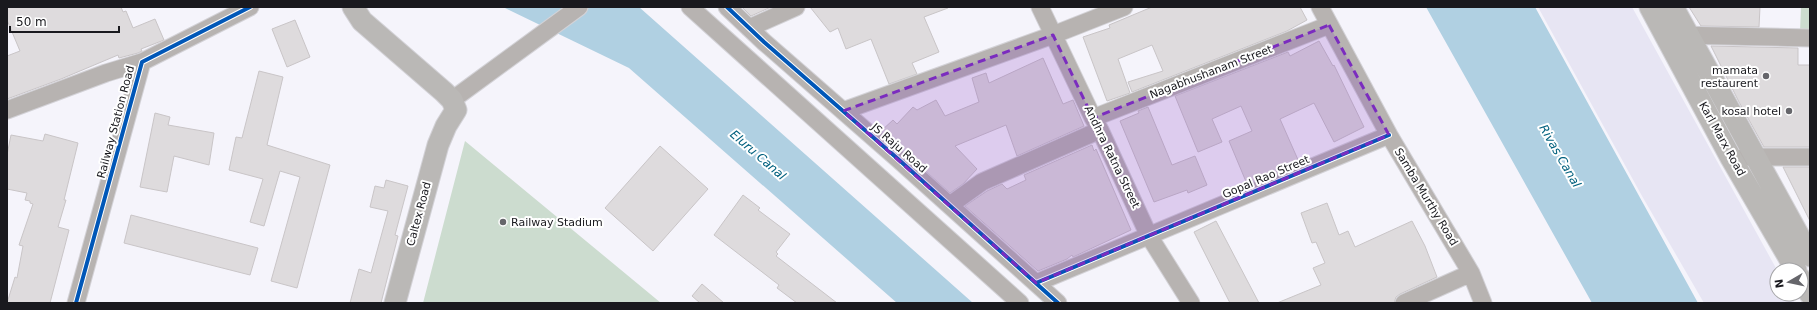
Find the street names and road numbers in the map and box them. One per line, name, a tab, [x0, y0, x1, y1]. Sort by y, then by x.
street label: Nagabhushanam Street	[1148, 42, 1275, 101]
street label: Railway Station Road	[95, 64, 137, 180]
street label: Karl Marx Road	[1696, 100, 1748, 178]
street label: Andhra Ratna Street	[1082, 104, 1143, 211]
street label: JS Raju Road	[868, 120, 929, 176]
street label: Samba Murthy Road	[1392, 146, 1460, 248]
street label: Gopal Rao Street	[1221, 153, 1312, 201]
street label: Caltex Road	[404, 180, 434, 248]

